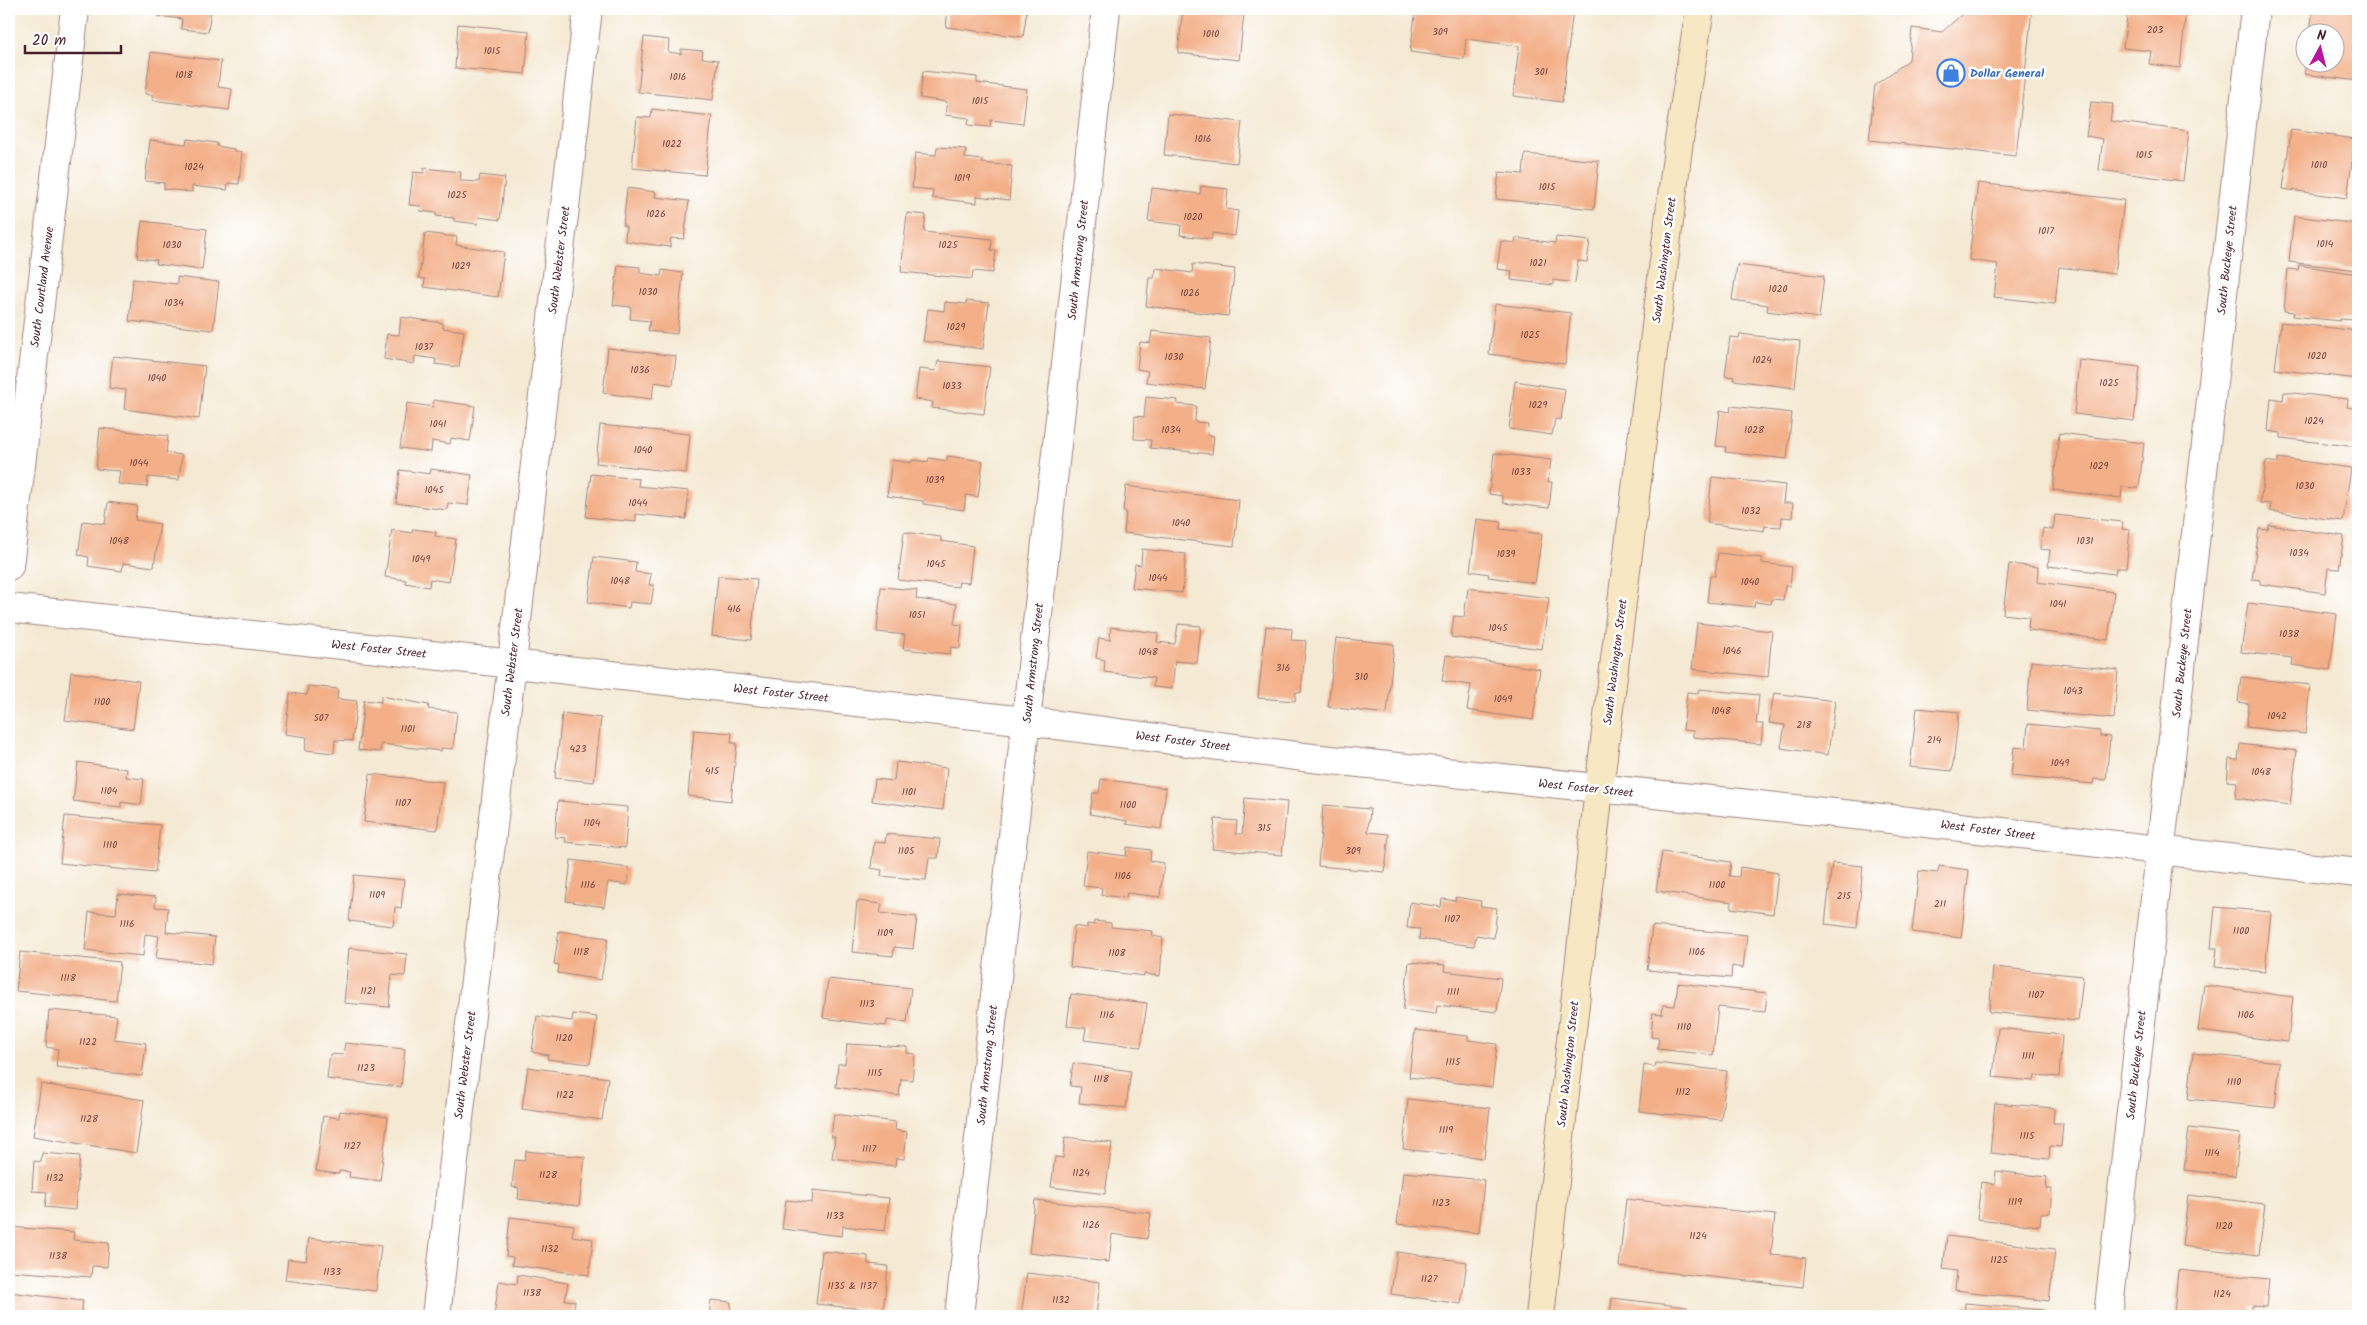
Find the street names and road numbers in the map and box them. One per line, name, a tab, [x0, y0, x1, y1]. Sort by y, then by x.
street label: South Washington Street	[1647, 196, 1682, 324]
street label: South Armstrong Street	[1063, 199, 1094, 321]
street label: South Webster Street	[543, 204, 576, 315]
street label: South Buckeye Street	[2212, 204, 2243, 316]
street label: South Courtland Avenue	[26, 225, 59, 349]
street label: South Washington Street	[1598, 598, 1633, 726]
street label: South Armstrong Street	[1018, 602, 1049, 724]
street label: South Webster Street	[496, 606, 529, 717]
street label: South Buckeye Street	[2167, 607, 2198, 719]
street label: West Foster Street	[330, 635, 428, 664]
street label: West Foster Street	[732, 679, 830, 708]
street label: West Foster Street	[1134, 726, 1232, 757]
street label: West Foster Street	[1537, 774, 1635, 803]
street label: West Foster Street	[1939, 815, 2037, 846]
street label: South Washington Street	[1552, 1000, 1585, 1128]
street label: South Armstrong Street	[972, 1004, 1003, 1126]
street label: South Webster Street	[449, 1009, 482, 1120]
street label: South Buckeye Street	[2121, 1009, 2152, 1121]

